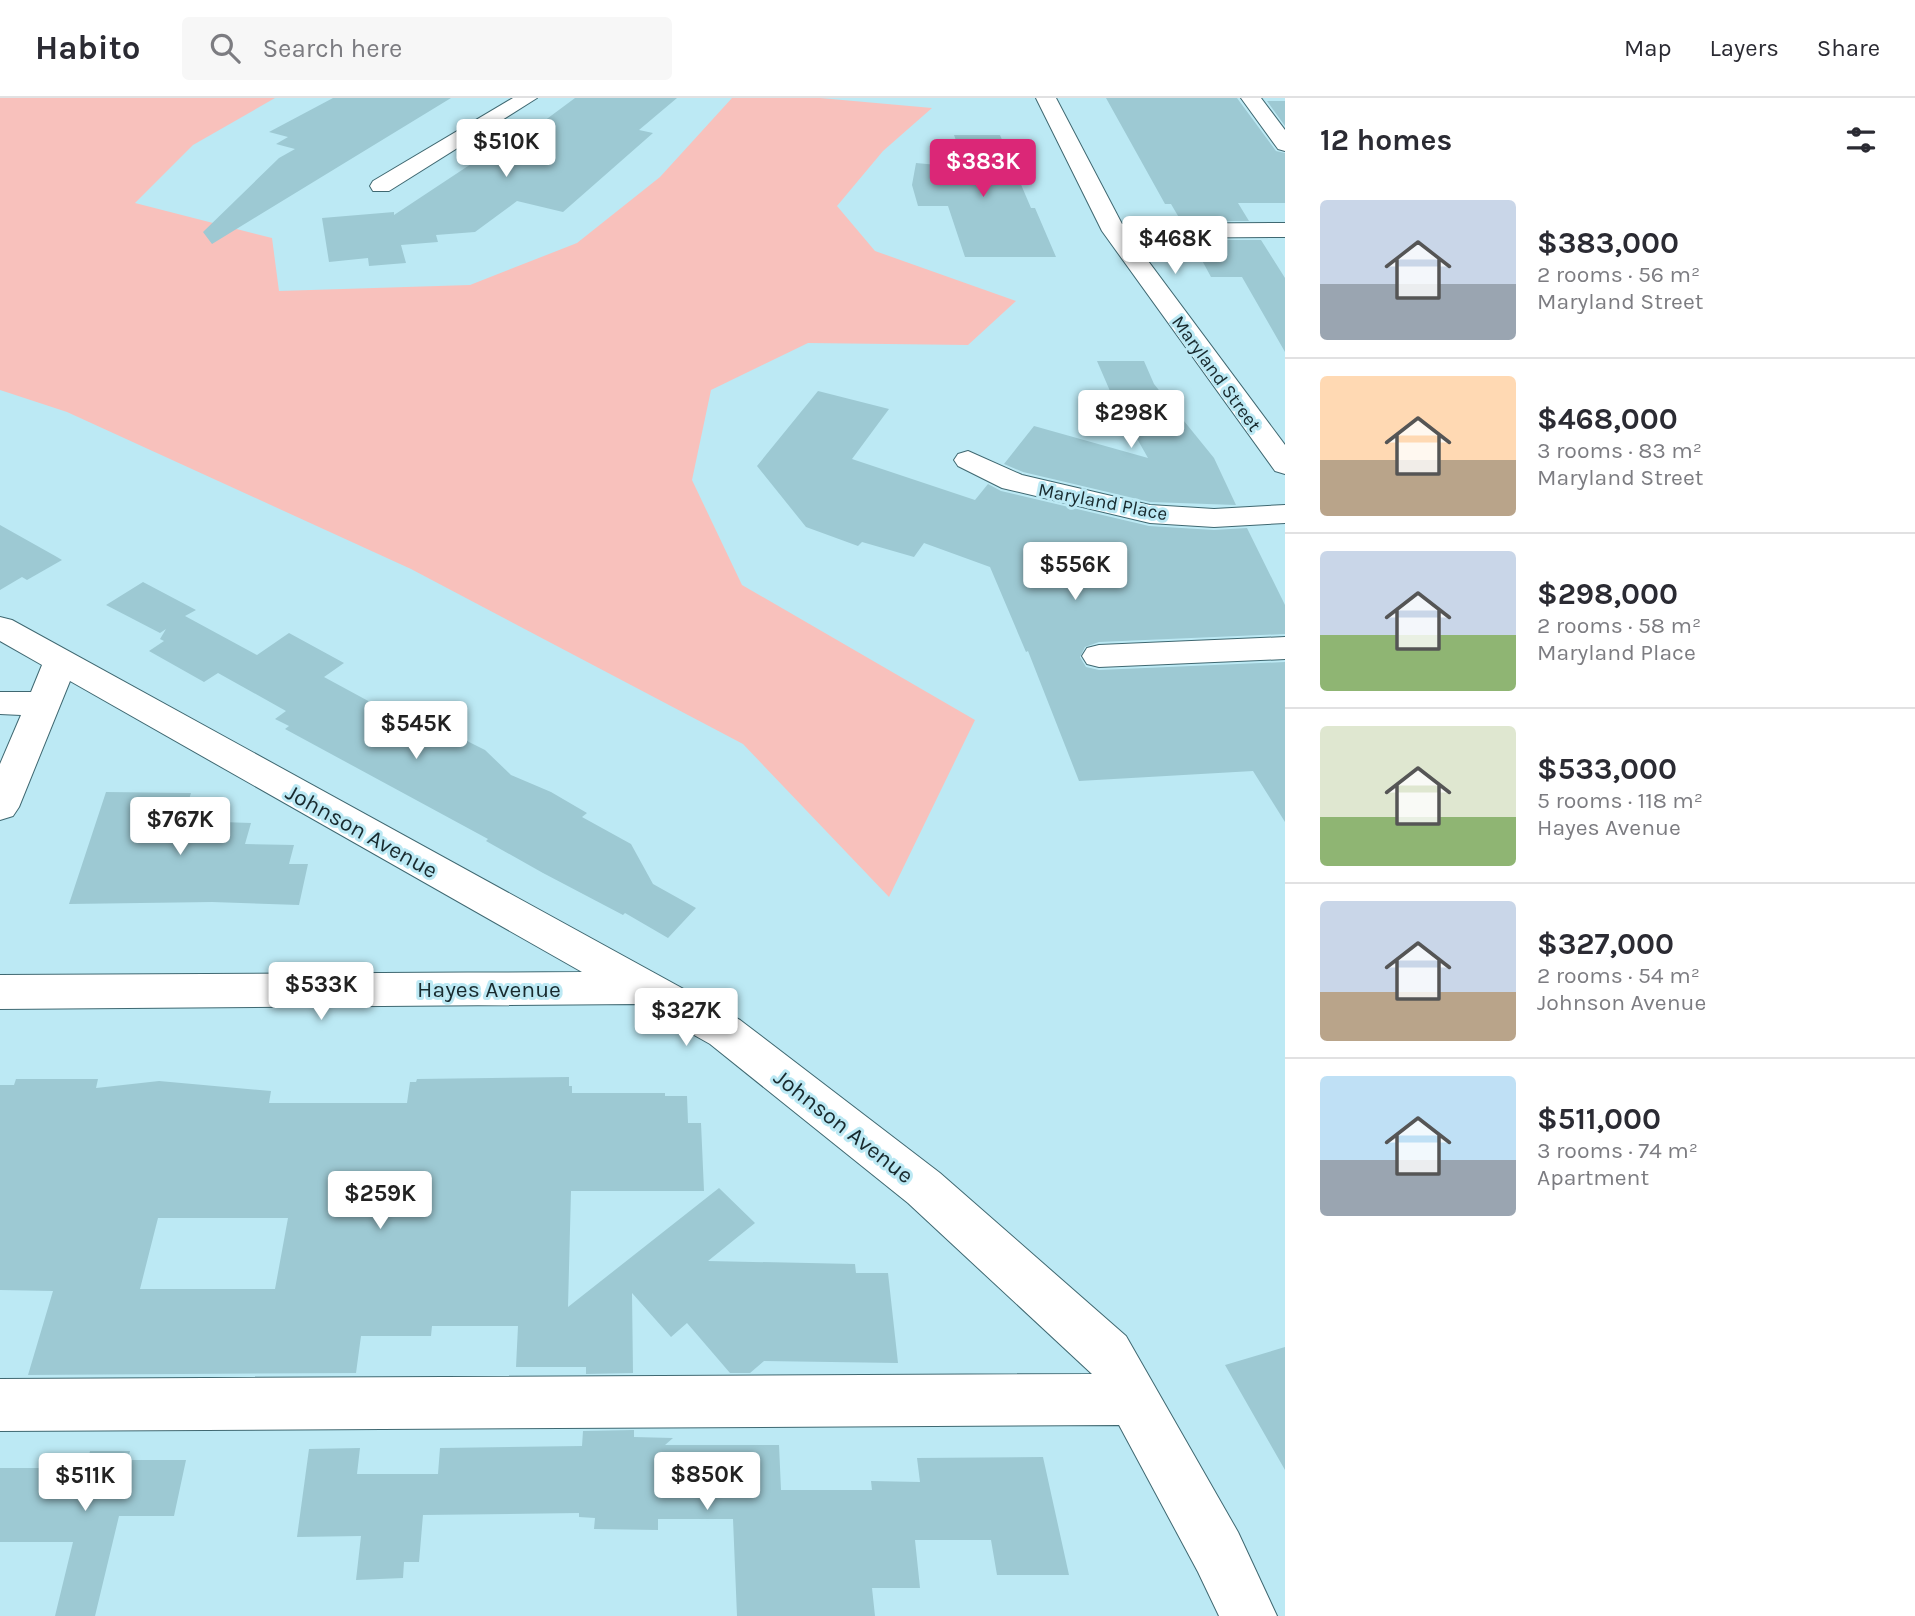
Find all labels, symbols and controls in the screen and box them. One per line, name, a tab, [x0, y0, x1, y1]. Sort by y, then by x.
search box	[182, 17, 672, 80]
text: Habito	[35, 29, 140, 67]
icon: search	[206, 29, 244, 67]
text: Search here	[262, 33, 402, 64]
text: Map	[1624, 34, 1672, 62]
text: Layers	[1710, 34, 1779, 62]
text: Share	[1817, 34, 1880, 62]
pin: $510K	[457, 120, 555, 179]
icon: filters	[1842, 121, 1880, 159]
text: 12 homes	[1320, 122, 1452, 158]
text: $510K	[472, 128, 540, 155]
pin: $383K	[934, 140, 1032, 199]
text: $383K	[946, 148, 1020, 175]
pin: $468K	[1126, 216, 1224, 276]
text: $468K	[1138, 225, 1212, 252]
text: $383,000	[1537, 225, 1679, 261]
icon: home	[1376, 228, 1460, 312]
text: 2 rooms · 56 m²	[1537, 261, 1700, 288]
text: Maryland Street	[1537, 288, 1703, 315]
street label: Maryland Street	[1167, 312, 1265, 436]
pin: $298K	[1082, 390, 1180, 450]
text: $298K	[1094, 399, 1168, 426]
text: $468,000	[1537, 401, 1678, 437]
icon: home	[1376, 404, 1460, 488]
text: 3 rooms · 83 m²	[1537, 437, 1702, 464]
text: Maryland Street	[1537, 464, 1703, 491]
street label: Maryland Place	[1036, 479, 1169, 525]
pin: $556K	[1026, 542, 1124, 602]
text: $556K	[1039, 551, 1111, 578]
text: $298,000	[1537, 576, 1678, 612]
icon: home	[1376, 579, 1460, 663]
text: 2 rooms · 58 m²	[1537, 612, 1701, 639]
text: Maryland Place	[1537, 639, 1696, 666]
pin: $545K	[367, 702, 465, 761]
text: $545K	[380, 710, 452, 737]
text: $533,000	[1537, 751, 1677, 787]
icon: home	[1376, 754, 1460, 838]
street label: Johnson Avenue	[281, 779, 442, 884]
text: 5 rooms · 118 m²	[1537, 787, 1703, 814]
pin: $767K	[131, 798, 229, 857]
text: $767K	[146, 806, 214, 833]
text: Hayes Avenue	[1537, 814, 1681, 841]
text: $327,000	[1537, 926, 1674, 962]
icon: home	[1376, 929, 1460, 1013]
pin: $533K	[272, 962, 370, 1022]
text: 2 rooms · 54 m²	[1537, 962, 1700, 989]
text: $533K	[285, 971, 357, 998]
street label: Hayes Avenue	[417, 976, 561, 1003]
pin: $327K	[637, 988, 735, 1048]
text: Johnson Avenue	[1537, 989, 1706, 1016]
text: $327K	[651, 997, 721, 1024]
street label: Johnson Avenue	[769, 1064, 919, 1189]
text: $511,000	[1537, 1101, 1661, 1137]
icon: home	[1376, 1104, 1460, 1188]
text: 3 rooms · 74 m²	[1537, 1137, 1698, 1164]
text: Apartment	[1537, 1164, 1649, 1191]
pin: $259K	[331, 1172, 429, 1231]
text: $259K	[344, 1180, 416, 1207]
pin: $850K	[658, 1452, 756, 1512]
pin: $511K	[36, 1454, 134, 1513]
text: $850K	[670, 1461, 744, 1488]
text: $511K	[55, 1462, 115, 1489]

